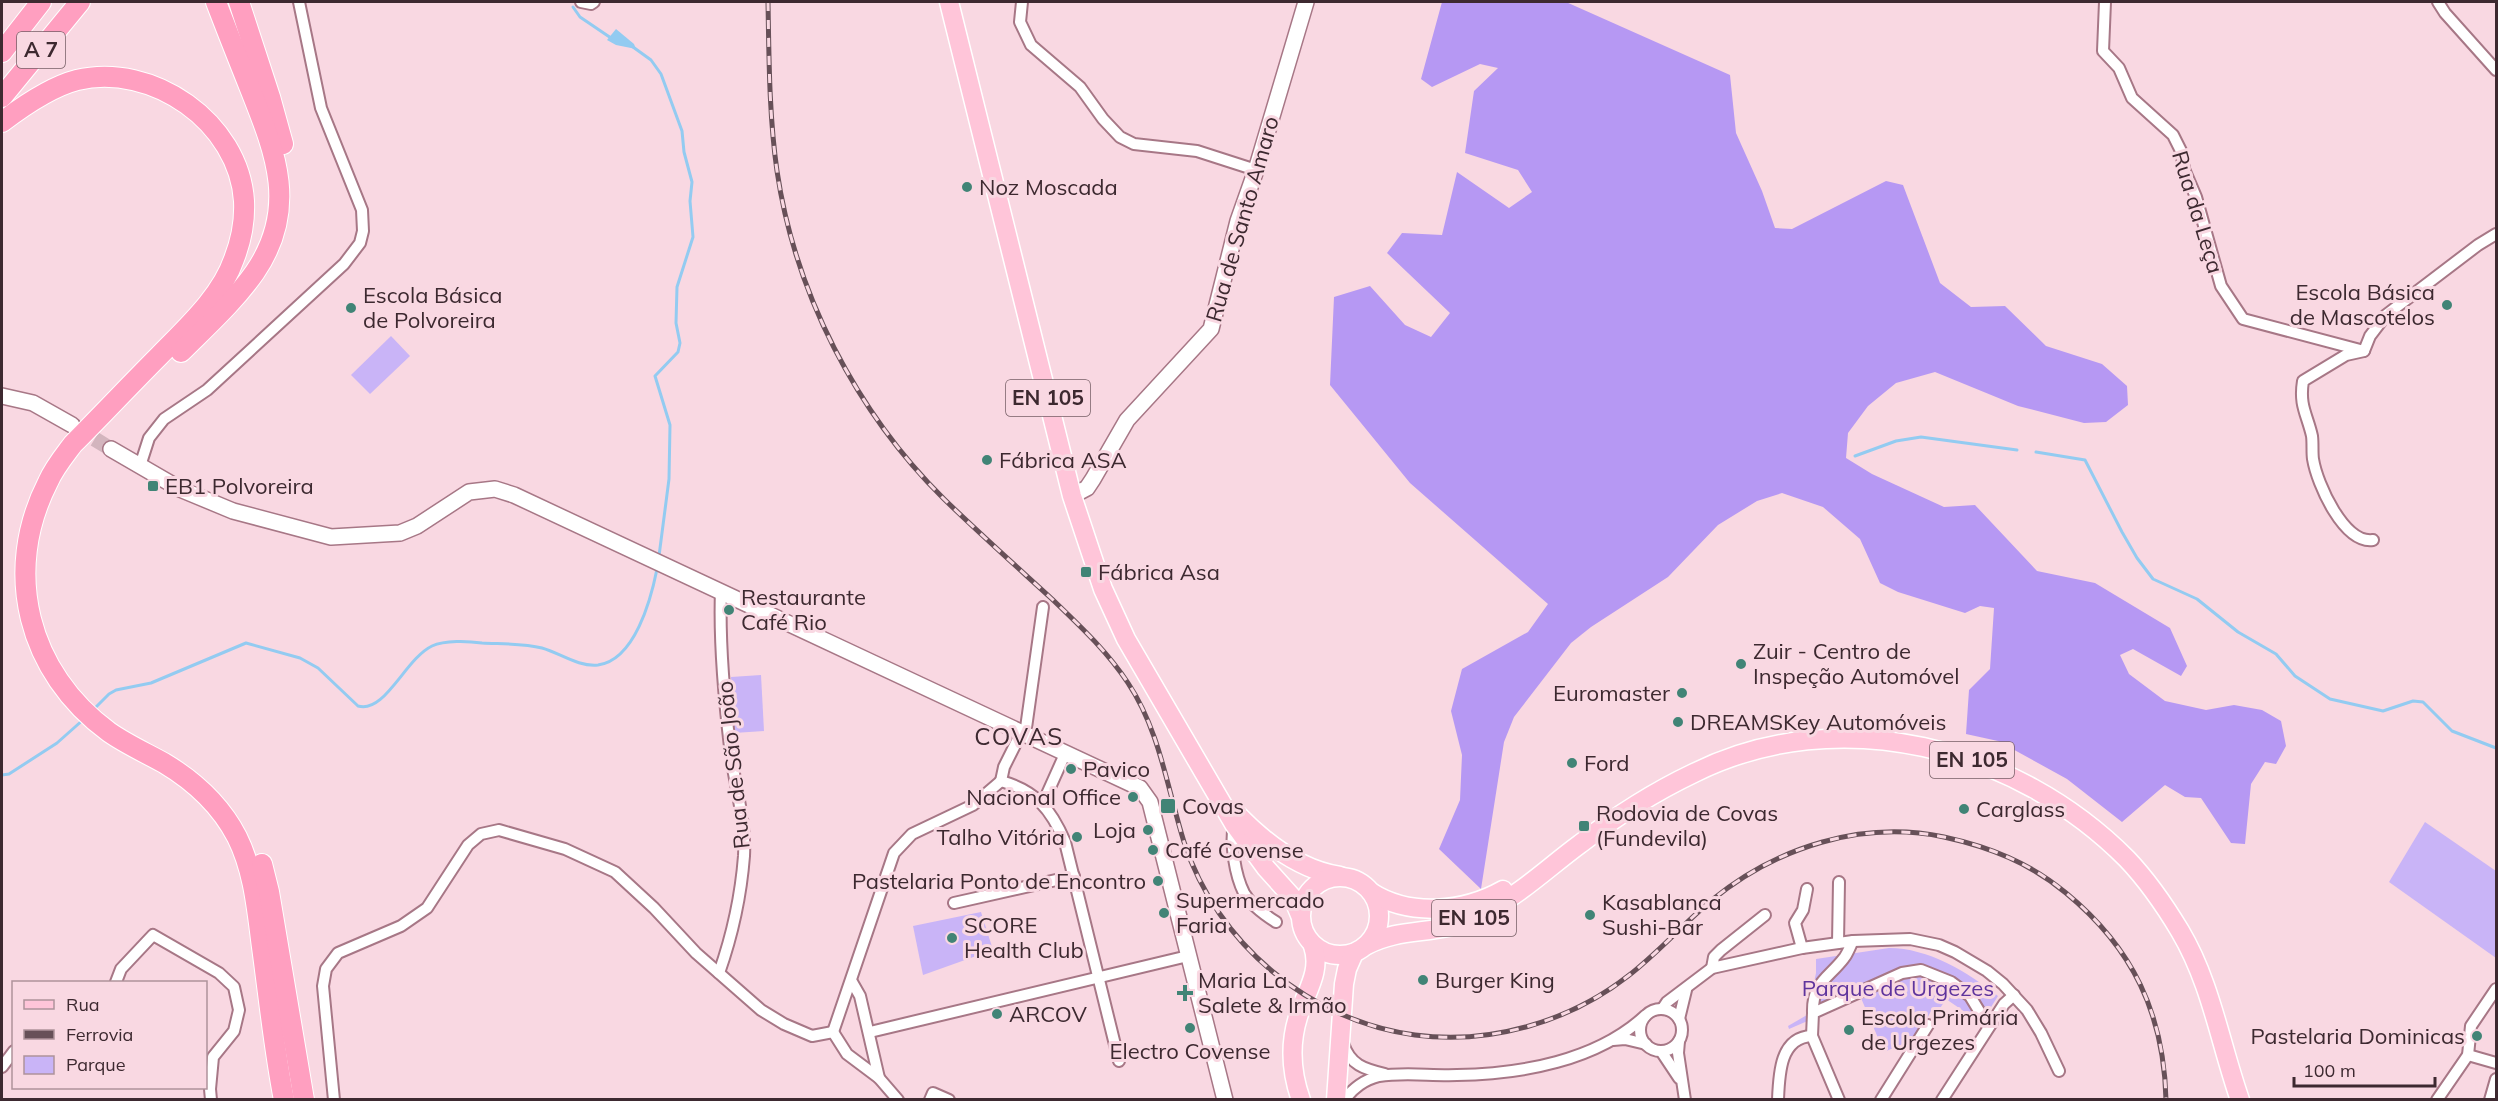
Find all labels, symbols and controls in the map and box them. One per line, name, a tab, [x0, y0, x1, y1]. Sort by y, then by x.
road number: A 7	[17, 32, 65, 68]
street label: Rua de Santo Amaro	[1199, 113, 1285, 325]
street label: Rua da Leça	[2166, 147, 2230, 277]
place label: Noz Moscada	[979, 173, 1118, 201]
marker: Noz Moscada	[960, 180, 974, 194]
place label: Escola Básica de Mascotelos	[2290, 278, 2435, 331]
place label: Escola Básica de Polvoreira	[363, 281, 502, 334]
marker: Escola Básica de Mascotelos	[2440, 298, 2454, 312]
marker: Escola Básica de Polvoreira	[344, 301, 358, 315]
road number: EN 105	[1006, 380, 1090, 416]
place label: Fábrica ASA	[999, 446, 1127, 474]
marker: Fábrica ASA	[980, 453, 994, 467]
place label: EB1 Polvoreira	[165, 472, 314, 500]
marker: EB1 Polvoreira	[146, 479, 160, 493]
place label: Fábrica Asa	[1098, 558, 1220, 586]
marker: Fábrica Asa	[1079, 565, 1093, 579]
place label: Restaurante Café Rio	[741, 583, 866, 636]
marker: Restaurante Café Rio	[722, 603, 736, 617]
place label: Zuir - Centro de Inspeção Automóvel	[1753, 637, 1960, 690]
marker: Zuir - Centro de Inspeção Automóvel	[1734, 657, 1748, 671]
place label: Euromaster	[1553, 679, 1670, 707]
street label: Rua de São João	[710, 680, 756, 850]
marker: Euromaster	[1675, 686, 1689, 700]
place label: DREAMSKey Automóveis	[1690, 708, 1946, 736]
marker: DREAMSKey Automóveis	[1671, 715, 1685, 729]
district label: COVAS	[974, 721, 1064, 751]
road number: EN 105	[1930, 742, 2014, 778]
place label: Ford	[1584, 749, 1630, 777]
place label: Pavico	[1083, 755, 1150, 783]
marker: Ford	[1565, 756, 1579, 770]
marker: Pavico	[1064, 762, 1078, 776]
place label: Nacional Office	[966, 783, 1121, 811]
marker: Nacional Office	[1126, 790, 1140, 804]
place label: Covas	[1182, 792, 1244, 820]
place label: Carglass	[1976, 795, 2065, 823]
marker: Covas	[1159, 797, 1177, 815]
place label: Rodovia de Covas (Fundevila)	[1596, 799, 1778, 852]
marker: Carglass	[1957, 802, 1971, 816]
place label: Loja	[1093, 816, 1136, 844]
marker: Rodovia de Covas (Fundevila)	[1577, 819, 1591, 833]
place label: Talho Vitória	[937, 823, 1065, 851]
marker: Loja	[1141, 823, 1155, 837]
marker: Talho Vitória	[1070, 830, 1084, 844]
place label: Café Covense	[1165, 836, 1304, 864]
marker: Café Covense	[1146, 843, 1160, 857]
place label: Pastelaria Ponto de Encontro	[852, 867, 1146, 895]
marker: Pastelaria Ponto de Encontro	[1151, 874, 1165, 888]
place label: Supermercado Faria	[1176, 886, 1324, 939]
place label: Kasablanca Sushi-Bar	[1602, 888, 1722, 941]
road number: EN 105	[1432, 900, 1516, 936]
marker: Supermercado Faria	[1157, 906, 1171, 920]
marker: Kasablanca Sushi-Bar	[1583, 908, 1597, 922]
place label: SCORE Health Club	[964, 911, 1084, 964]
marker: SCORE Health Club	[945, 931, 959, 945]
place label: Maria La Salete & Irmão	[1198, 966, 1347, 1019]
place label: Burger King	[1435, 966, 1555, 994]
marker: Burger King	[1416, 973, 1430, 987]
park label: Parque de Urgezes	[1802, 974, 1994, 1002]
legend	[12, 981, 207, 1089]
marker: Maria La Salete & Irmão	[1176, 984, 1194, 1002]
text: Rua	[66, 993, 100, 1016]
place label: ARCOV	[1009, 1000, 1087, 1028]
place label: Escola Primária de Urgezes	[1861, 1003, 2018, 1056]
marker: ARCOV	[990, 1007, 1004, 1021]
marker: Electro Covense	[1183, 1021, 1197, 1035]
place label: Pastelaria Dominicas	[2250, 1022, 2465, 1050]
text: Ferrovia	[66, 1023, 133, 1046]
marker: Escola Primária de Urgezes	[1842, 1023, 1856, 1037]
marker: Pastelaria Dominicas	[2470, 1029, 2484, 1043]
place label: Electro Covense	[1110, 1037, 1270, 1065]
scale bar	[2294, 1050, 2435, 1088]
text: Parque	[66, 1053, 125, 1076]
text: 100 m	[2303, 1059, 2356, 1082]

